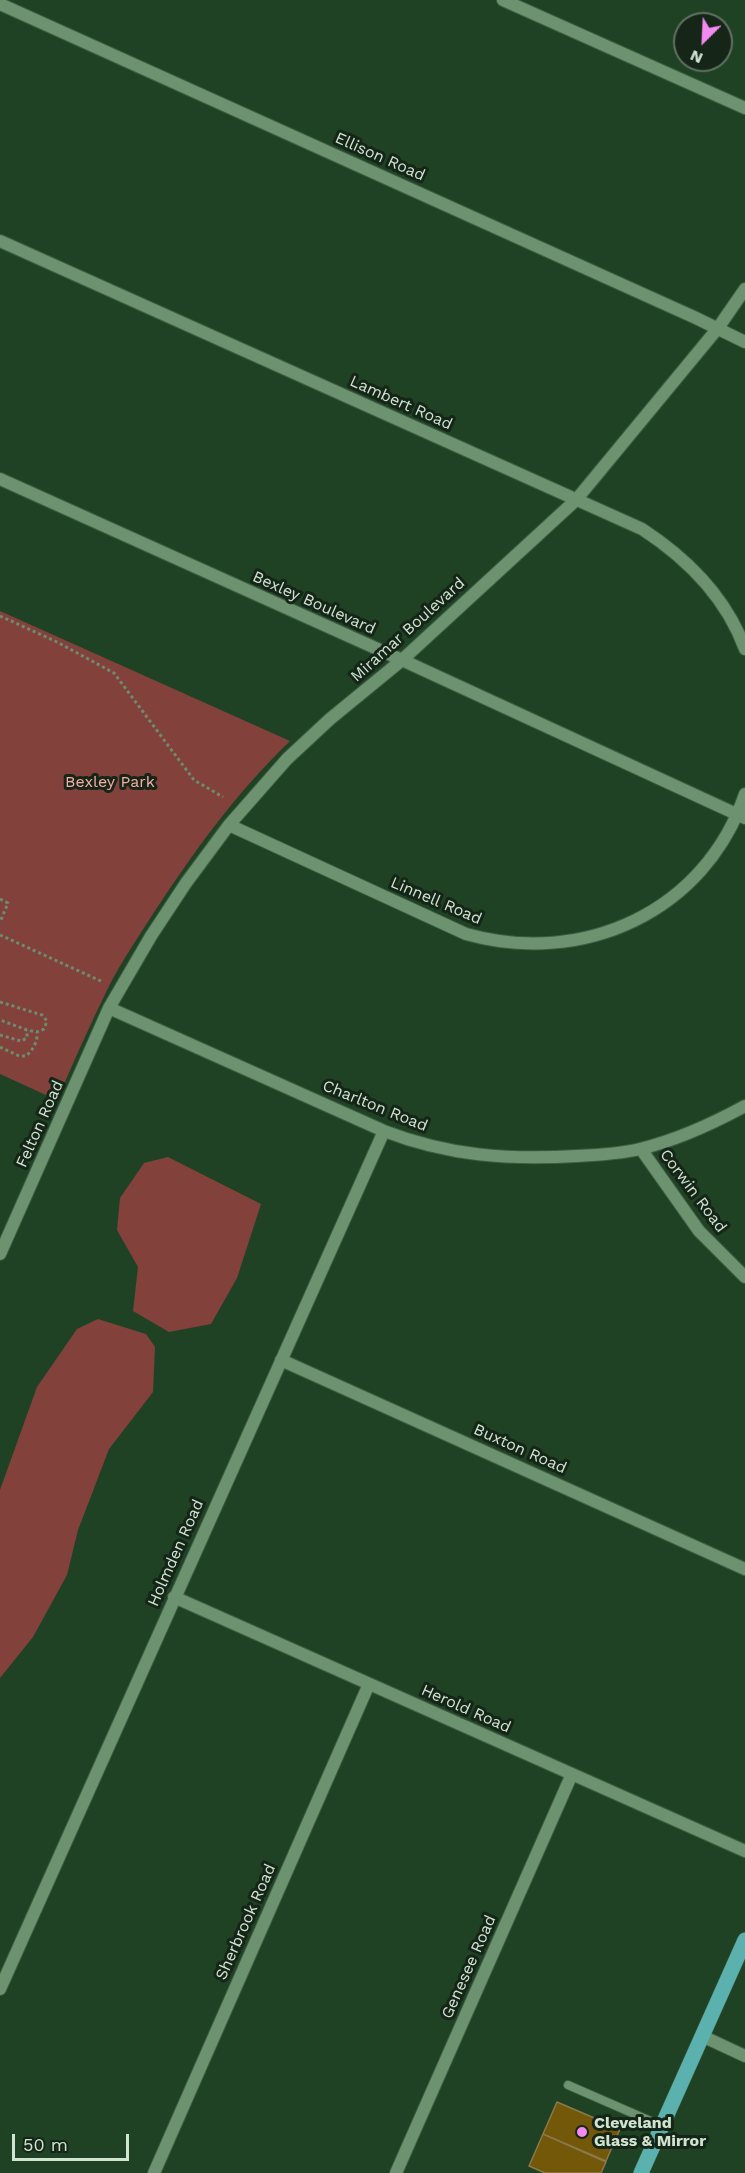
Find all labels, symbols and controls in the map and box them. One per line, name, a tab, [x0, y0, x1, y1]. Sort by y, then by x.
north arrow	[673, 12, 733, 72]
text: N	[687, 46, 706, 68]
street label: Ellison Road	[332, 129, 428, 185]
street label: Lambert Road	[347, 372, 455, 434]
street label: Bexley Boulevard	[250, 567, 378, 639]
street label: Miramar Boulevard	[347, 574, 469, 686]
park label: Bexley Park	[65, 772, 155, 792]
street label: Linnell Road	[388, 873, 484, 929]
street label: Charlton Road	[320, 1076, 430, 1136]
street label: Felton Road	[12, 1077, 68, 1171]
street label: Corwin Road	[655, 1146, 731, 1236]
street label: Buxton Road	[471, 1420, 569, 1478]
street label: Holmden Road	[144, 1497, 208, 1609]
street label: Herold Road	[418, 1681, 514, 1737]
street label: Sherbrook Road	[212, 1861, 280, 1983]
street label: Genesee Road	[438, 1912, 500, 2022]
place label: Cleveland Glass & Mirror	[594, 2113, 706, 2151]
scale bar	[15, 2122, 132, 2160]
marker: Cleveland Glass & Mirror	[575, 2125, 589, 2139]
text: 50 m	[23, 2134, 68, 2155]

